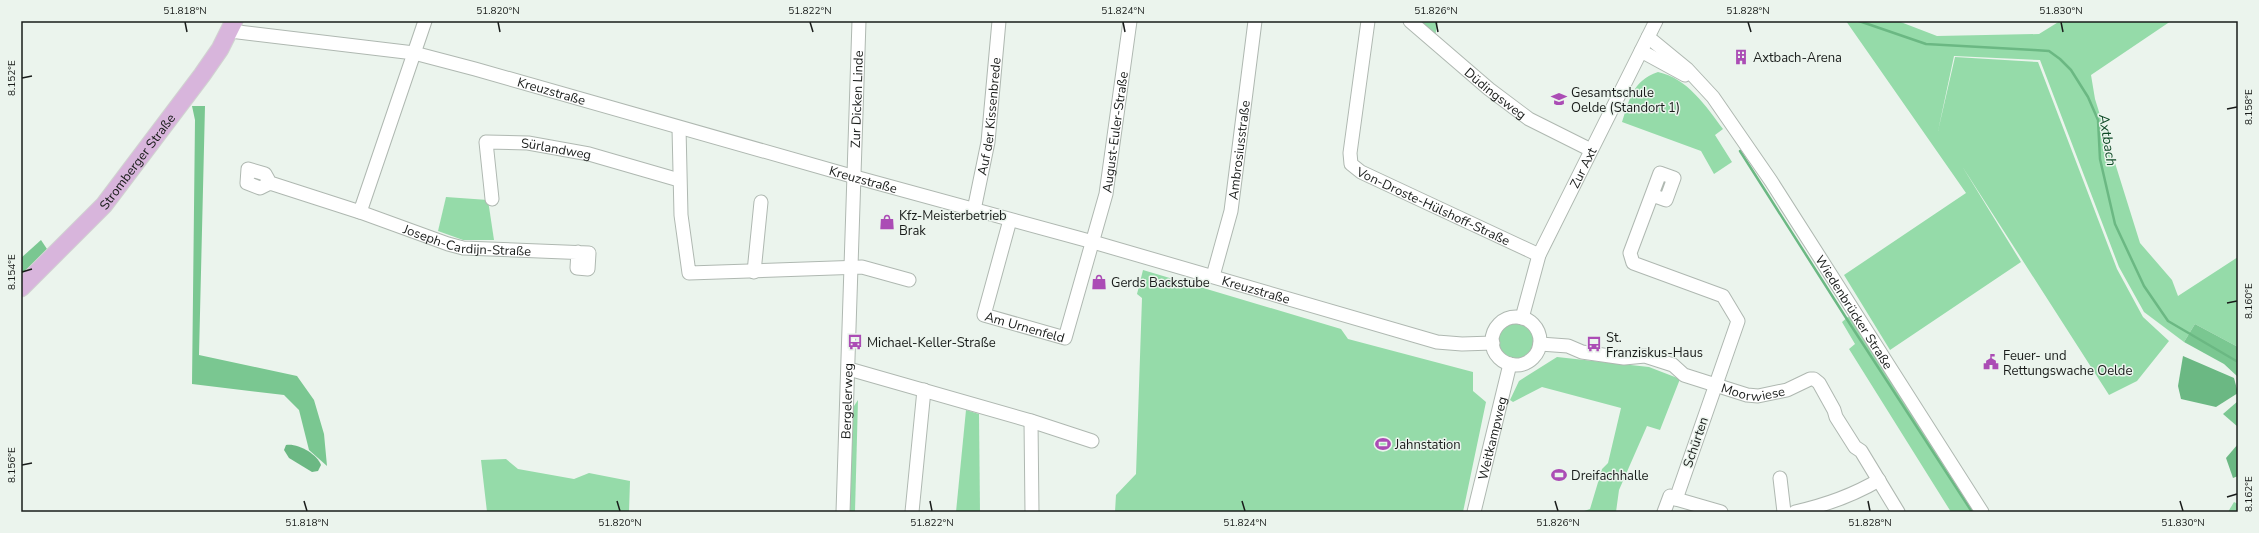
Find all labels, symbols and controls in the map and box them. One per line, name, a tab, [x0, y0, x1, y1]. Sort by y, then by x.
text: 51.818°N	[163, 4, 207, 18]
text: 51.820°N	[476, 4, 520, 18]
text: 51.822°N	[788, 4, 832, 18]
text: 51.824°N	[1101, 4, 1145, 18]
text: 51.826°N	[1414, 4, 1458, 18]
text: 51.828°N	[1726, 4, 1770, 18]
text: 51.830°N	[2039, 4, 2083, 18]
building icon: Axtbach-Arena	[1732, 48, 1750, 66]
place label: Axtbach-Arena	[1753, 49, 1842, 67]
street label: Zur Dicken Linde	[847, 50, 868, 148]
street label: Auf der Kissenbrede	[973, 57, 1006, 177]
text: 8.152°E	[5, 60, 19, 96]
street label: Düdingsweg	[1460, 64, 1530, 124]
street label: August-Euler-Straße	[1098, 70, 1133, 194]
street label: Kreuzstraße	[515, 73, 588, 110]
place label: Gesamtschule Oelde (Standort 1)	[1571, 84, 1680, 117]
text: 8.158°E	[2242, 89, 2256, 125]
school or university icon: Gesamtschule Oelde (Standort 1)	[1550, 90, 1568, 108]
street label: Ambrosiusstraße	[1225, 99, 1255, 201]
street label: Stromberger Straße	[96, 110, 180, 214]
water label: Axtbach	[2094, 112, 2121, 167]
street label: Sürlandweg	[521, 135, 593, 164]
street label: Zur Axt	[1566, 144, 1602, 191]
street label: Kreuzstraße	[827, 162, 899, 198]
street label: Von-Droste-Hülshoff-Straße	[1352, 163, 1513, 250]
place label: Kfz-Meisterbetrieb Brak	[899, 207, 1007, 240]
shop icon: Kfz-Meisterbetrieb Brak	[878, 213, 896, 231]
street label: Joseph-Cardijn-Straße	[400, 220, 531, 261]
street label: Wiedenbrücker Straße	[1811, 252, 1897, 373]
text: 8.154°E	[5, 254, 19, 290]
street label: Kreuzstraße	[1220, 272, 1292, 309]
shop icon: Gerds Backstube	[1090, 273, 1108, 291]
place label: Gerds Backstube	[1111, 274, 1210, 292]
text: 8.160°E	[2242, 283, 2256, 319]
street label: Am Urnenfeld	[983, 308, 1067, 347]
place label: St. Franziskus-Haus	[1606, 329, 1703, 362]
bus stop icon: Michael-Keller-Straße	[846, 333, 864, 351]
place label: Michael-Keller-Straße	[867, 334, 996, 352]
bus stop icon: St. Franziskus-Haus	[1585, 335, 1603, 353]
place label: Feuer- und Rettungswache Oelde	[2003, 347, 2132, 380]
public building icon: Feuer- und Rettungswache Oelde	[1982, 353, 2000, 371]
street label: Bergelerweg	[837, 363, 858, 439]
street label: Moorwiese	[1719, 379, 1787, 406]
street label: Weitkampweg	[1474, 395, 1512, 482]
street label: Schürten	[1679, 415, 1713, 470]
sports icon: Jahnstation	[1374, 435, 1392, 453]
place label: Jahnstation	[1394, 436, 1461, 454]
text: 8.156°E	[5, 447, 19, 483]
sports icon: Dreifachhalle	[1550, 466, 1568, 484]
place label: Dreifachhalle	[1571, 467, 1649, 485]
text: 8.162°E	[2242, 476, 2256, 512]
text: 51.818°N	[285, 516, 329, 530]
text: 51.820°N	[598, 516, 642, 530]
text: 51.822°N	[910, 516, 954, 530]
text: 51.824°N	[1223, 516, 1267, 530]
text: 51.826°N	[1536, 516, 1580, 530]
text: 51.828°N	[1848, 516, 1892, 530]
text: 51.830°N	[2161, 516, 2205, 530]

